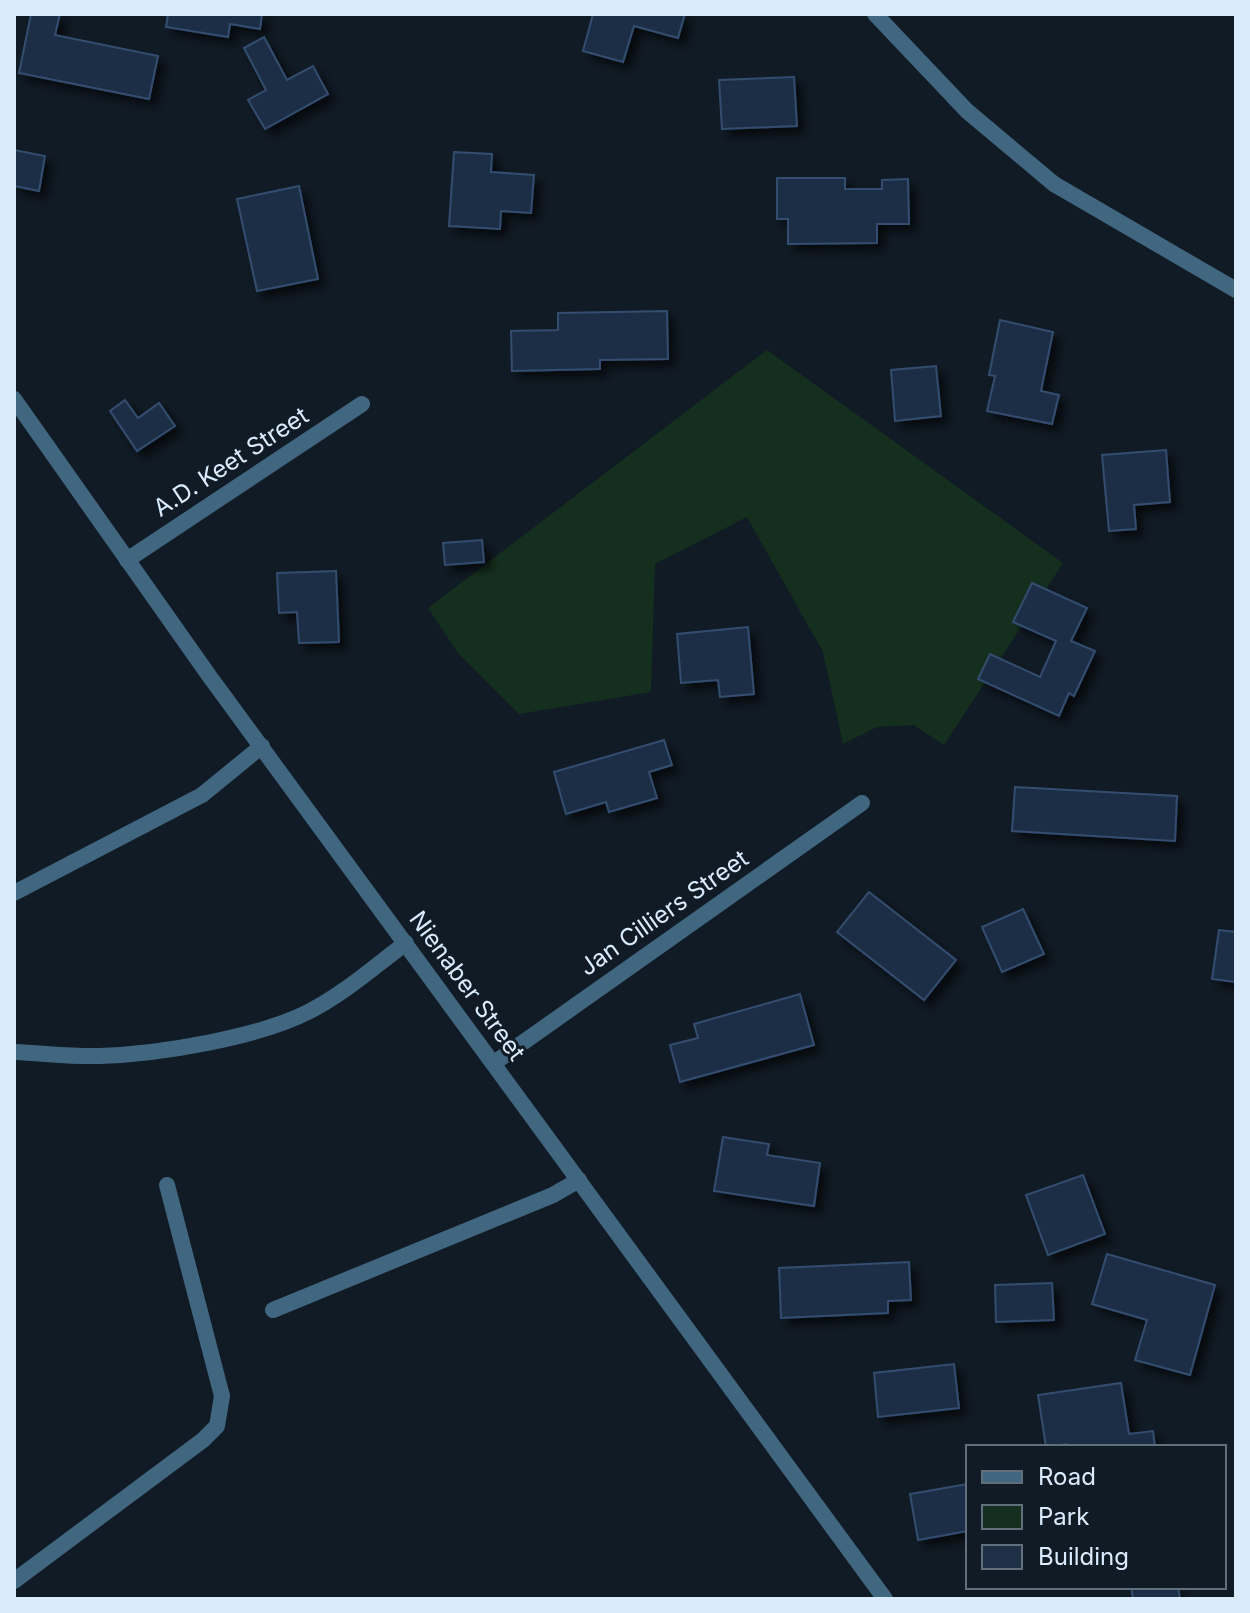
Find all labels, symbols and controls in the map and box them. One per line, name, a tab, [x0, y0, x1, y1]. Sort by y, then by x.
street label: A.D. Keet Street	[148, 401, 314, 522]
street label: Jan Cilliers Street	[574, 844, 754, 982]
street label: Nienaber Street	[403, 905, 531, 1066]
legend	[966, 1445, 1226, 1589]
text: Road	[1038, 1462, 1096, 1491]
text: Park	[1038, 1502, 1089, 1531]
text: Building	[1038, 1542, 1129, 1571]

